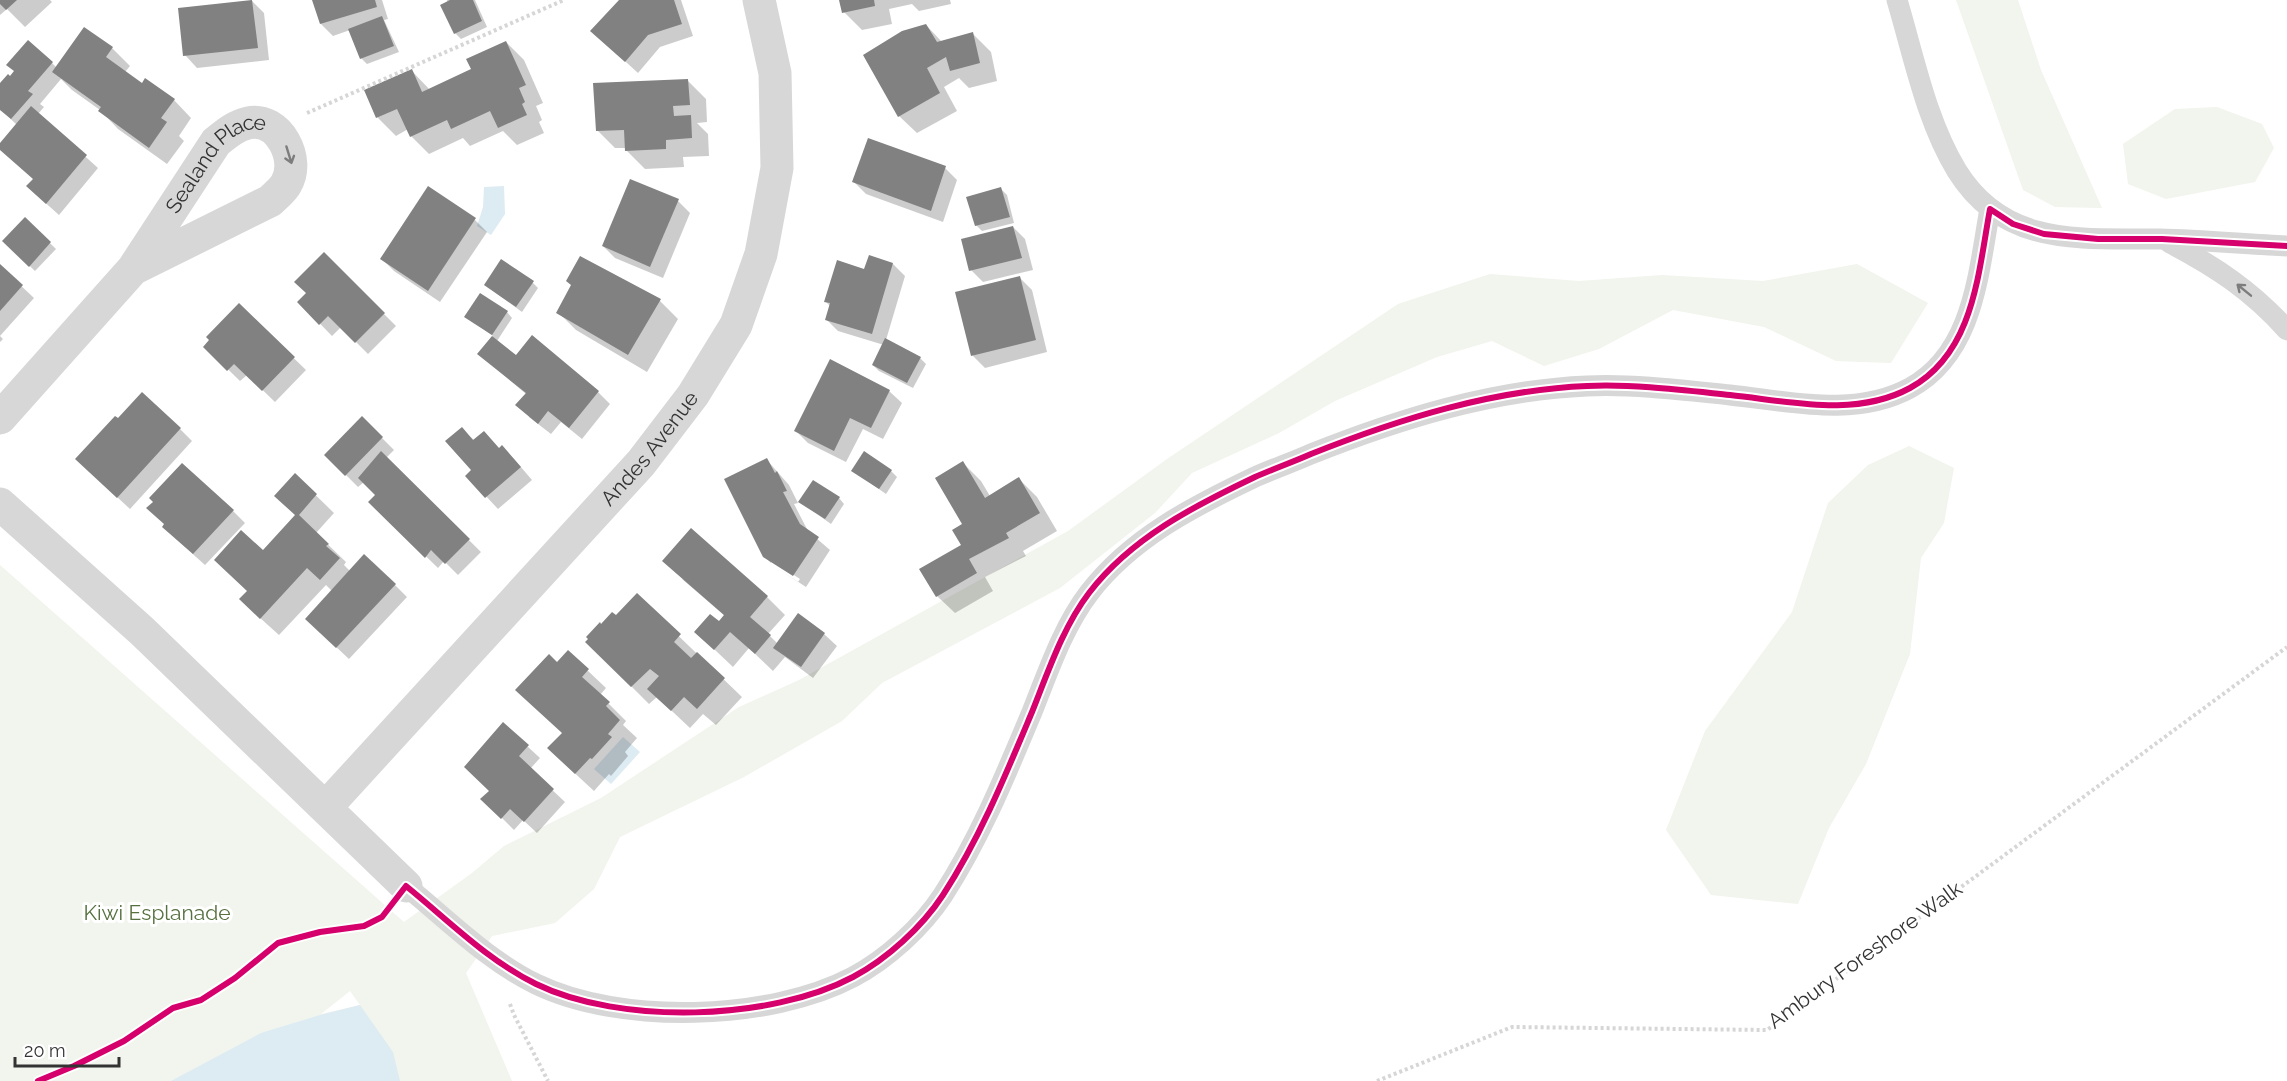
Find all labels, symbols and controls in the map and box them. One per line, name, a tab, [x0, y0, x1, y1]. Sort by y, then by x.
street label: Sealand Place	[160, 109, 268, 218]
one-way arrow	[284, 145, 295, 164]
one-way arrow	[2237, 283, 2253, 296]
street label: Andes Avenue	[595, 386, 703, 511]
street label: Ambury Foreshore Walk	[1763, 876, 1967, 1033]
park label: Kiwi Esplanade	[83, 900, 231, 925]
scale bar	[15, 1030, 118, 1068]
text: 20 m	[24, 1040, 66, 1061]

